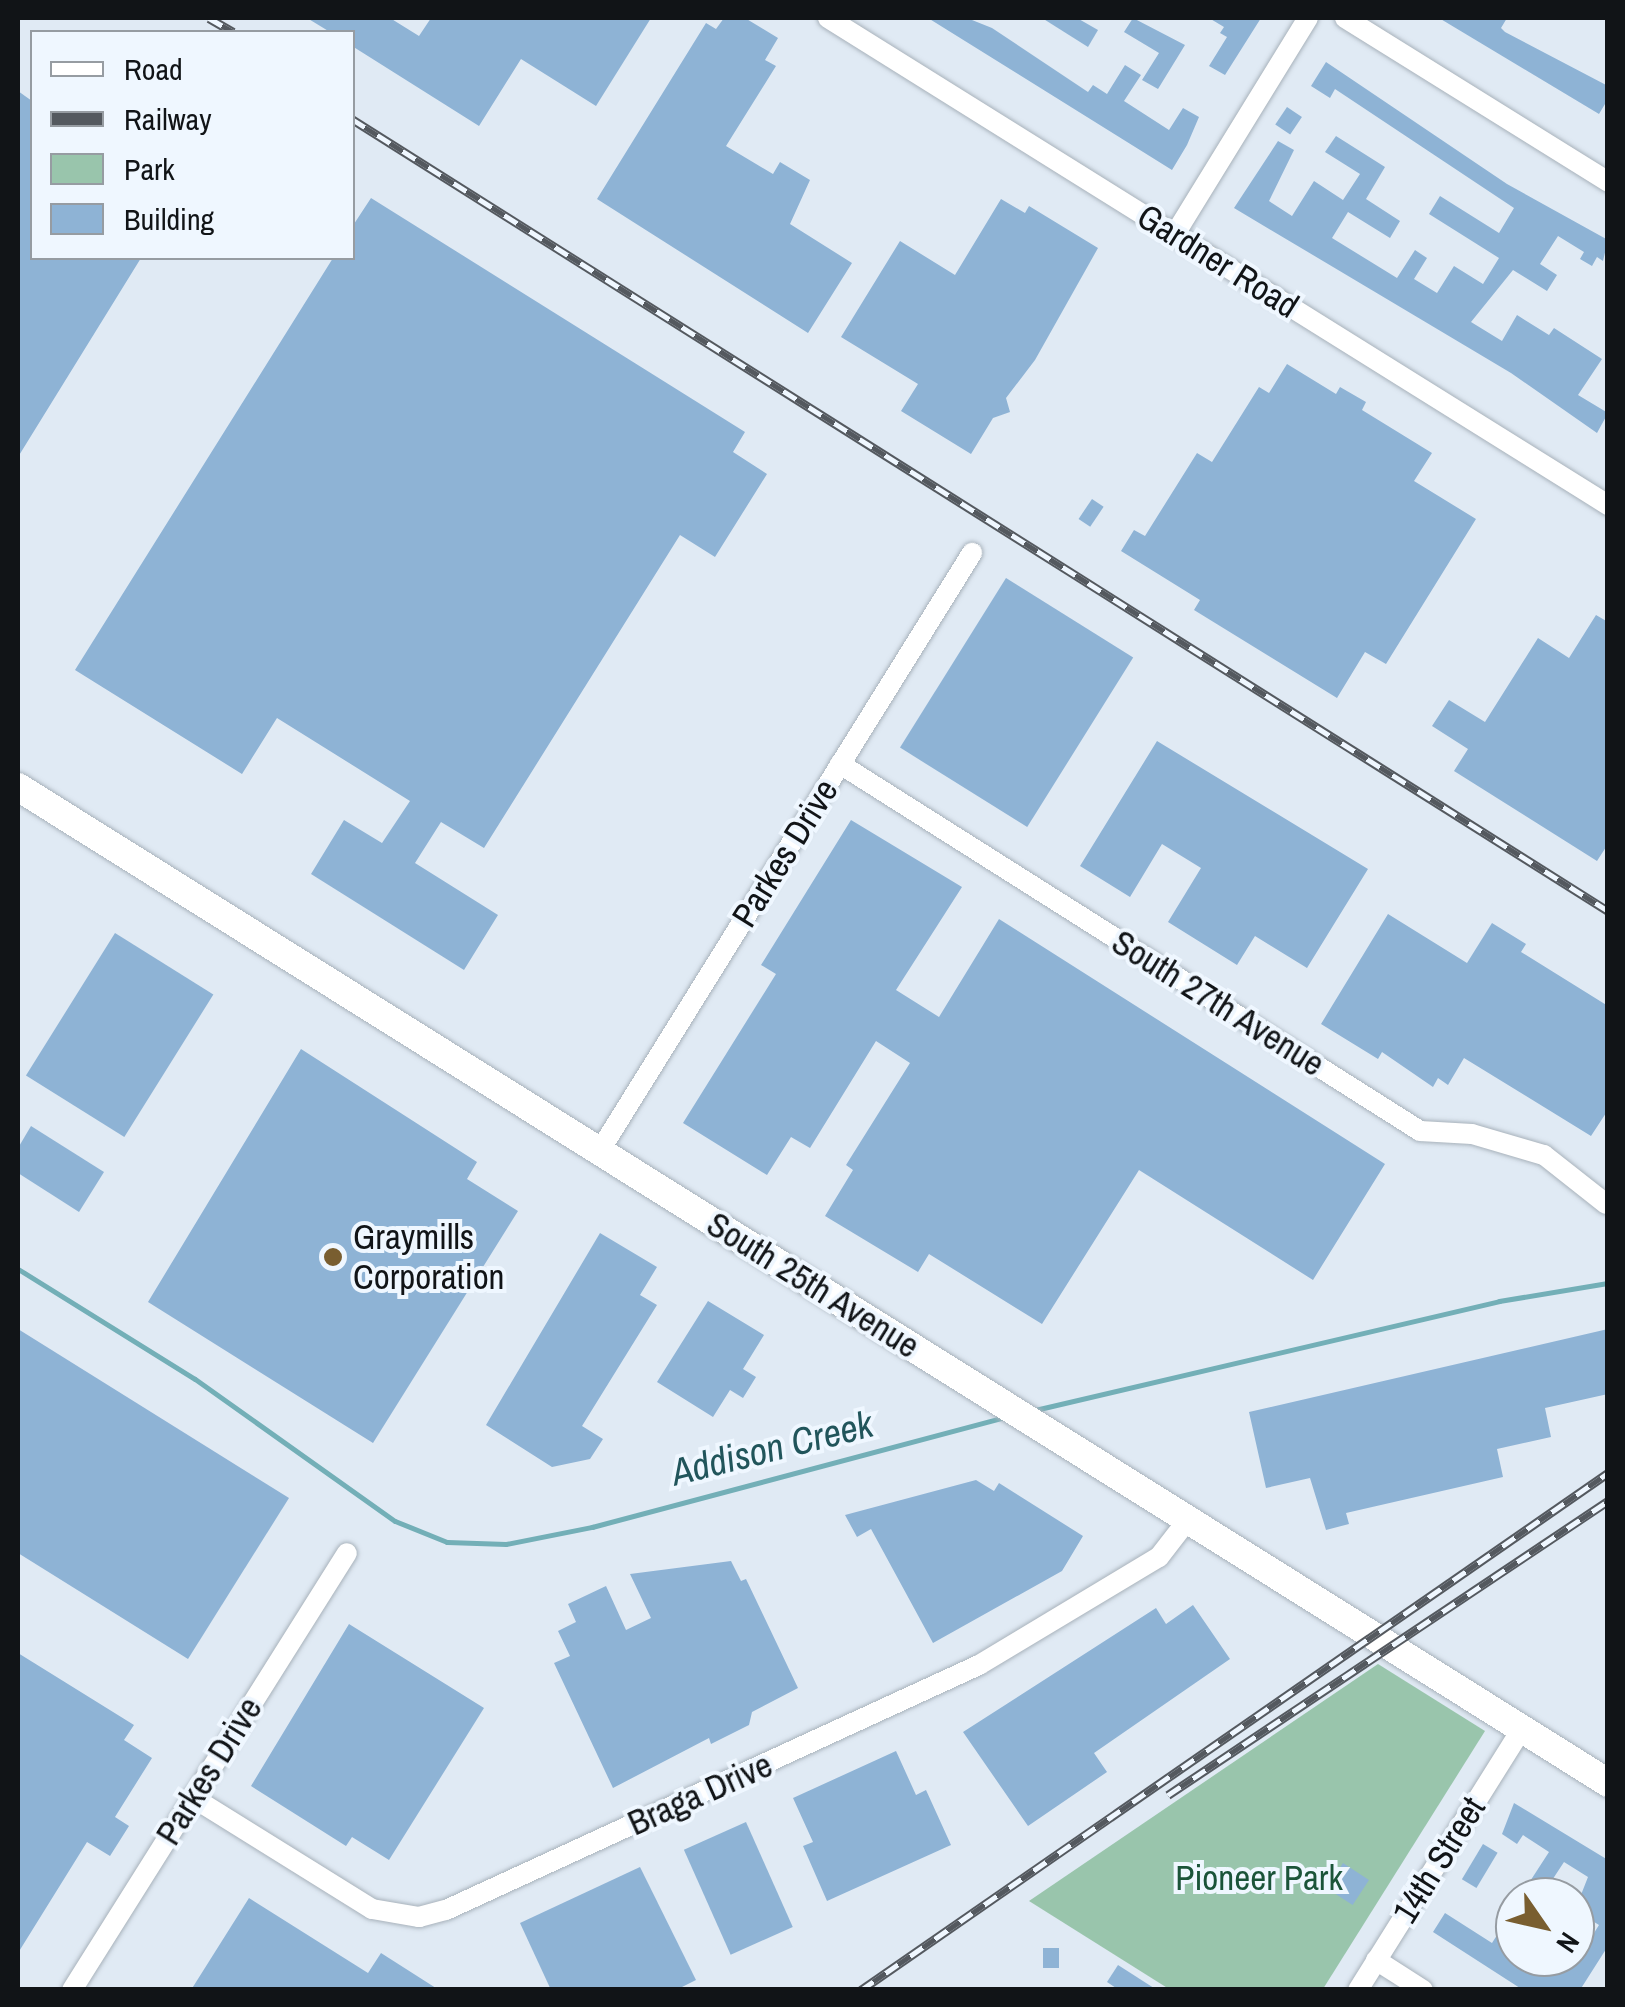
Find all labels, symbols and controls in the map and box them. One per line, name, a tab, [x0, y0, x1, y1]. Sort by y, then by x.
legend	[30, 30, 355, 260]
text: Road	[124, 49, 183, 89]
text: Railway	[124, 99, 211, 139]
text: Park	[124, 149, 175, 189]
street label: Gardner Road	[1130, 195, 1306, 327]
text: Building	[124, 199, 214, 239]
street label: Parkes Drive	[723, 772, 847, 934]
street label: South 27th Avenue	[1104, 921, 1332, 1085]
street label: South 25th Avenue	[699, 1203, 927, 1367]
place label: Graymills Corporation	[353, 1216, 505, 1298]
marker: Graymills Corporation	[322, 1246, 344, 1268]
water label: Addison Creek	[666, 1401, 878, 1495]
street label: Parkes Drive	[147, 1690, 271, 1852]
street label: Braga Drive	[622, 1744, 778, 1844]
street label: 14th Street	[1384, 1789, 1494, 1931]
park label: Pioneer Park	[1175, 1857, 1343, 1899]
north arrow	[1495, 1877, 1595, 1977]
text: N	[1548, 1925, 1589, 1960]

